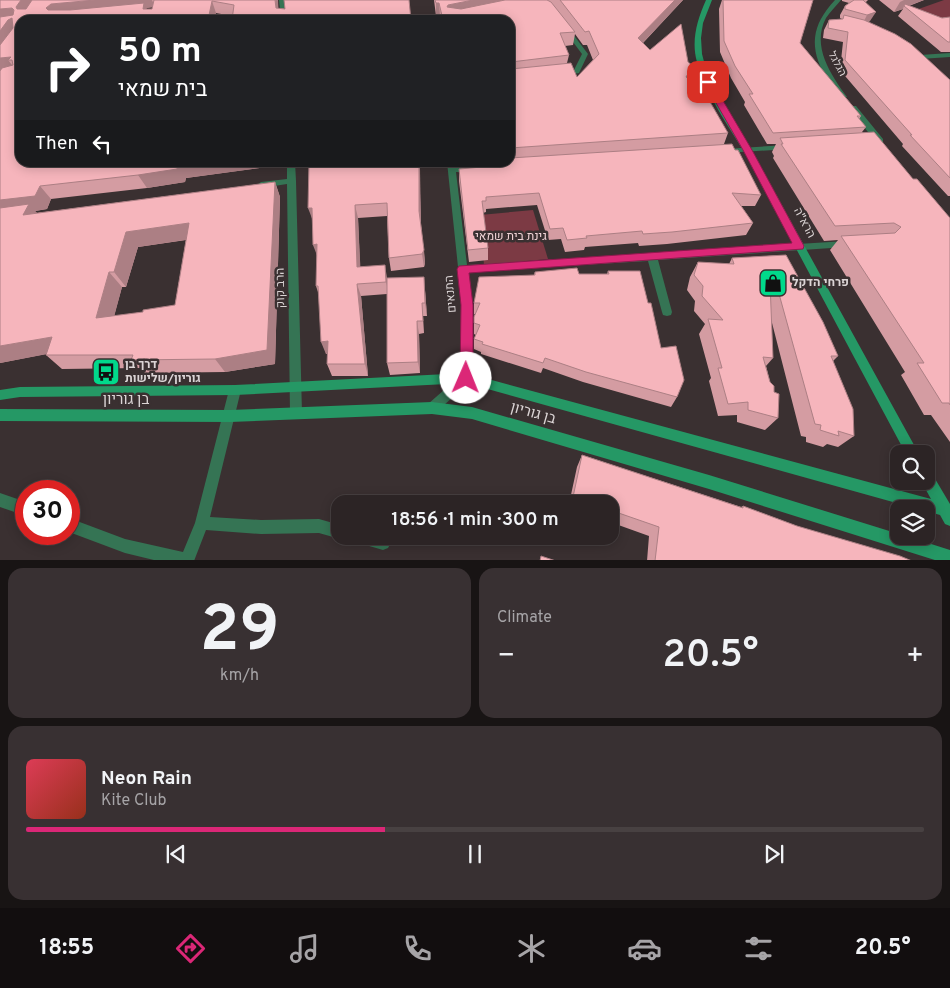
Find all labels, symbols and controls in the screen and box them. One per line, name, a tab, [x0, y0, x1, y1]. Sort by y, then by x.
text: 50 m	[118, 30, 202, 74]
icon: right	[35, 35, 100, 100]
street label: הגלגל	[825, 49, 849, 79]
pin	[687, 61, 729, 103]
icon: arrive	[694, 68, 722, 96]
text: בית שמאי	[118, 77, 207, 104]
icon: left	[88, 130, 116, 158]
text: Then	[35, 132, 78, 156]
street label: הרא"ה	[789, 205, 819, 241]
park label: גינת בית שמאי	[475, 229, 547, 245]
street label: הרב קוק	[273, 268, 289, 308]
shop icon: פרחי הדקל	[758, 268, 788, 298]
street label: התנאים	[441, 274, 461, 314]
place label: פרחי הדקל	[792, 275, 849, 291]
position arrow	[439, 351, 491, 403]
bus stop icon: דרך בן גוריון/שלישות	[91, 357, 121, 387]
place label: דרך בן גוריון/שלישות	[125, 357, 201, 387]
street label: בן גוריון	[103, 391, 149, 410]
street label: בן גוריון	[508, 398, 558, 430]
map controls	[890, 445, 935, 545]
button: search	[890, 445, 935, 490]
speed limit sign: 30	[15, 480, 80, 545]
button: layers	[890, 500, 935, 545]
text: 18:56 · 1 min · 300 m	[391, 508, 559, 532]
text: 29	[200, 592, 279, 674]
text: Climate	[497, 608, 552, 628]
text: 20.5°	[662, 632, 759, 681]
text: −	[497, 639, 515, 675]
text: +	[906, 639, 924, 675]
text: km/h	[220, 666, 259, 686]
text: Neon Rain	[101, 767, 192, 791]
text: Kite Club	[101, 791, 166, 811]
icon: previous	[162, 840, 190, 868]
icon: pause	[461, 840, 489, 868]
icon: next	[760, 840, 788, 868]
icon: directions	[173, 931, 208, 966]
icon: music	[287, 931, 322, 966]
icon: phone	[400, 931, 435, 966]
icon: climate	[514, 931, 549, 966]
icon: car	[627, 931, 662, 966]
icon: filters	[741, 931, 776, 966]
text: 18:55	[39, 935, 94, 962]
text: 20.5°	[855, 935, 911, 962]

